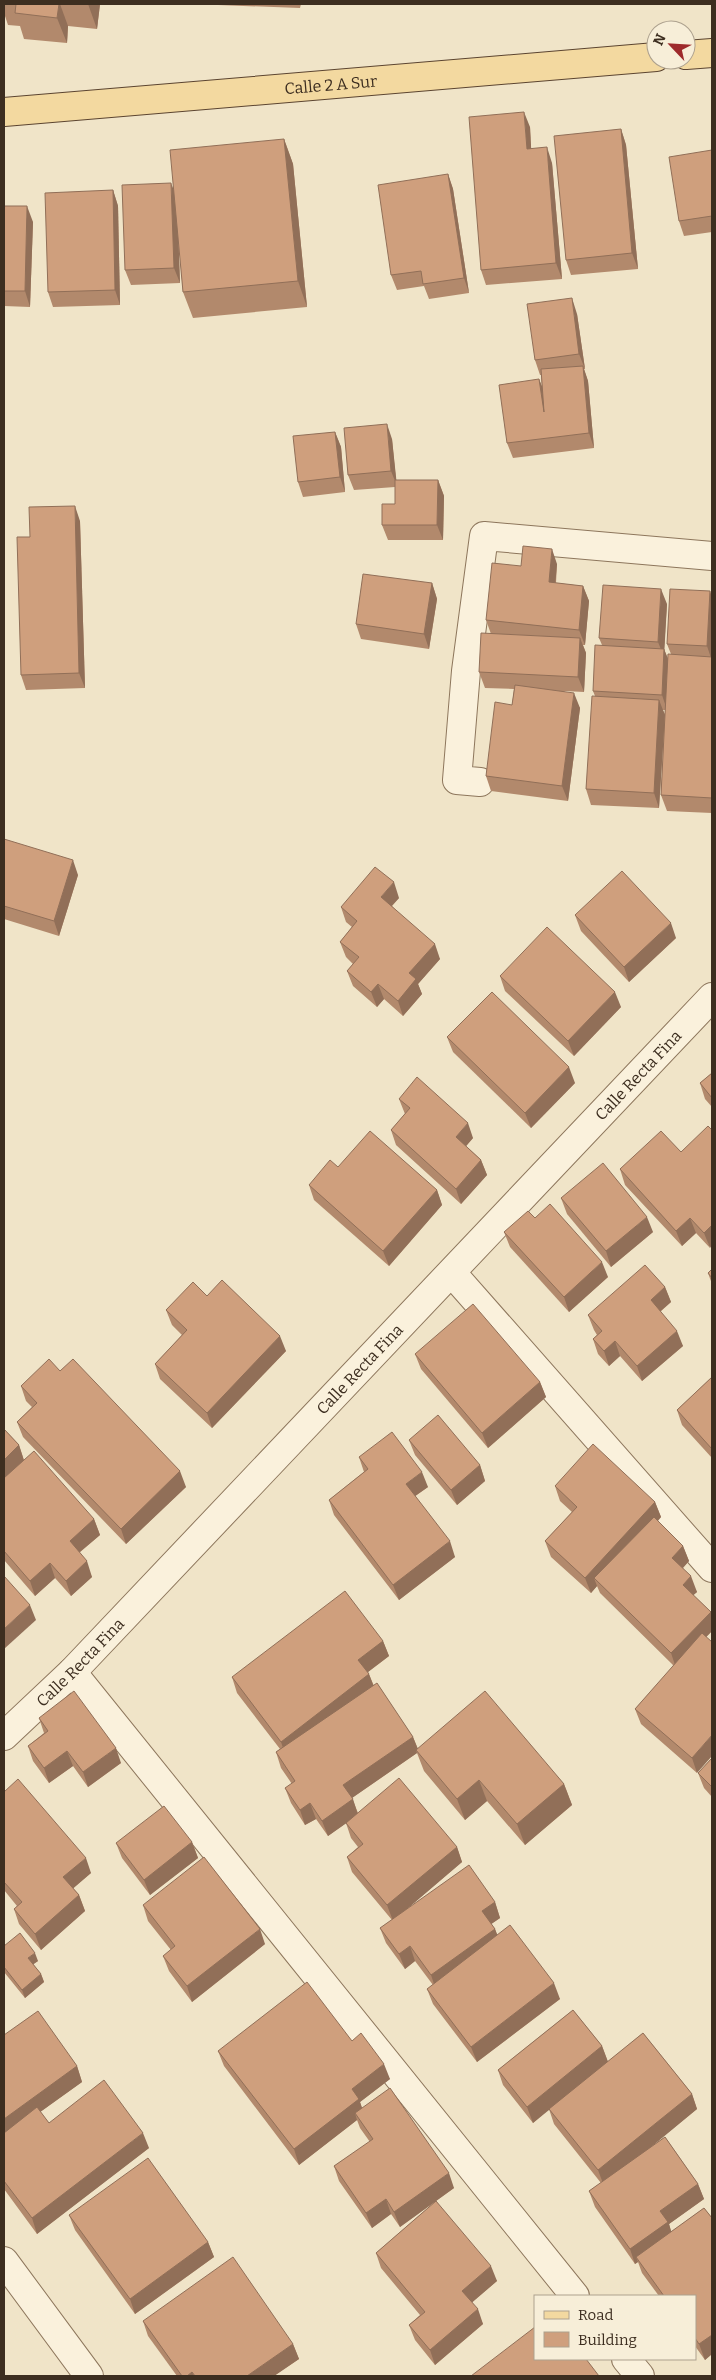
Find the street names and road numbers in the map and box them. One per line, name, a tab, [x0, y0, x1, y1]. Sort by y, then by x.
street label: Calle 2 A Sur	[284, 72, 378, 98]
street label: Calle Recta Fina	[591, 1026, 686, 1124]
street label: Calle Recta Fina	[313, 1320, 407, 1418]
street label: Calle Recta Fina	[32, 1614, 128, 1711]

